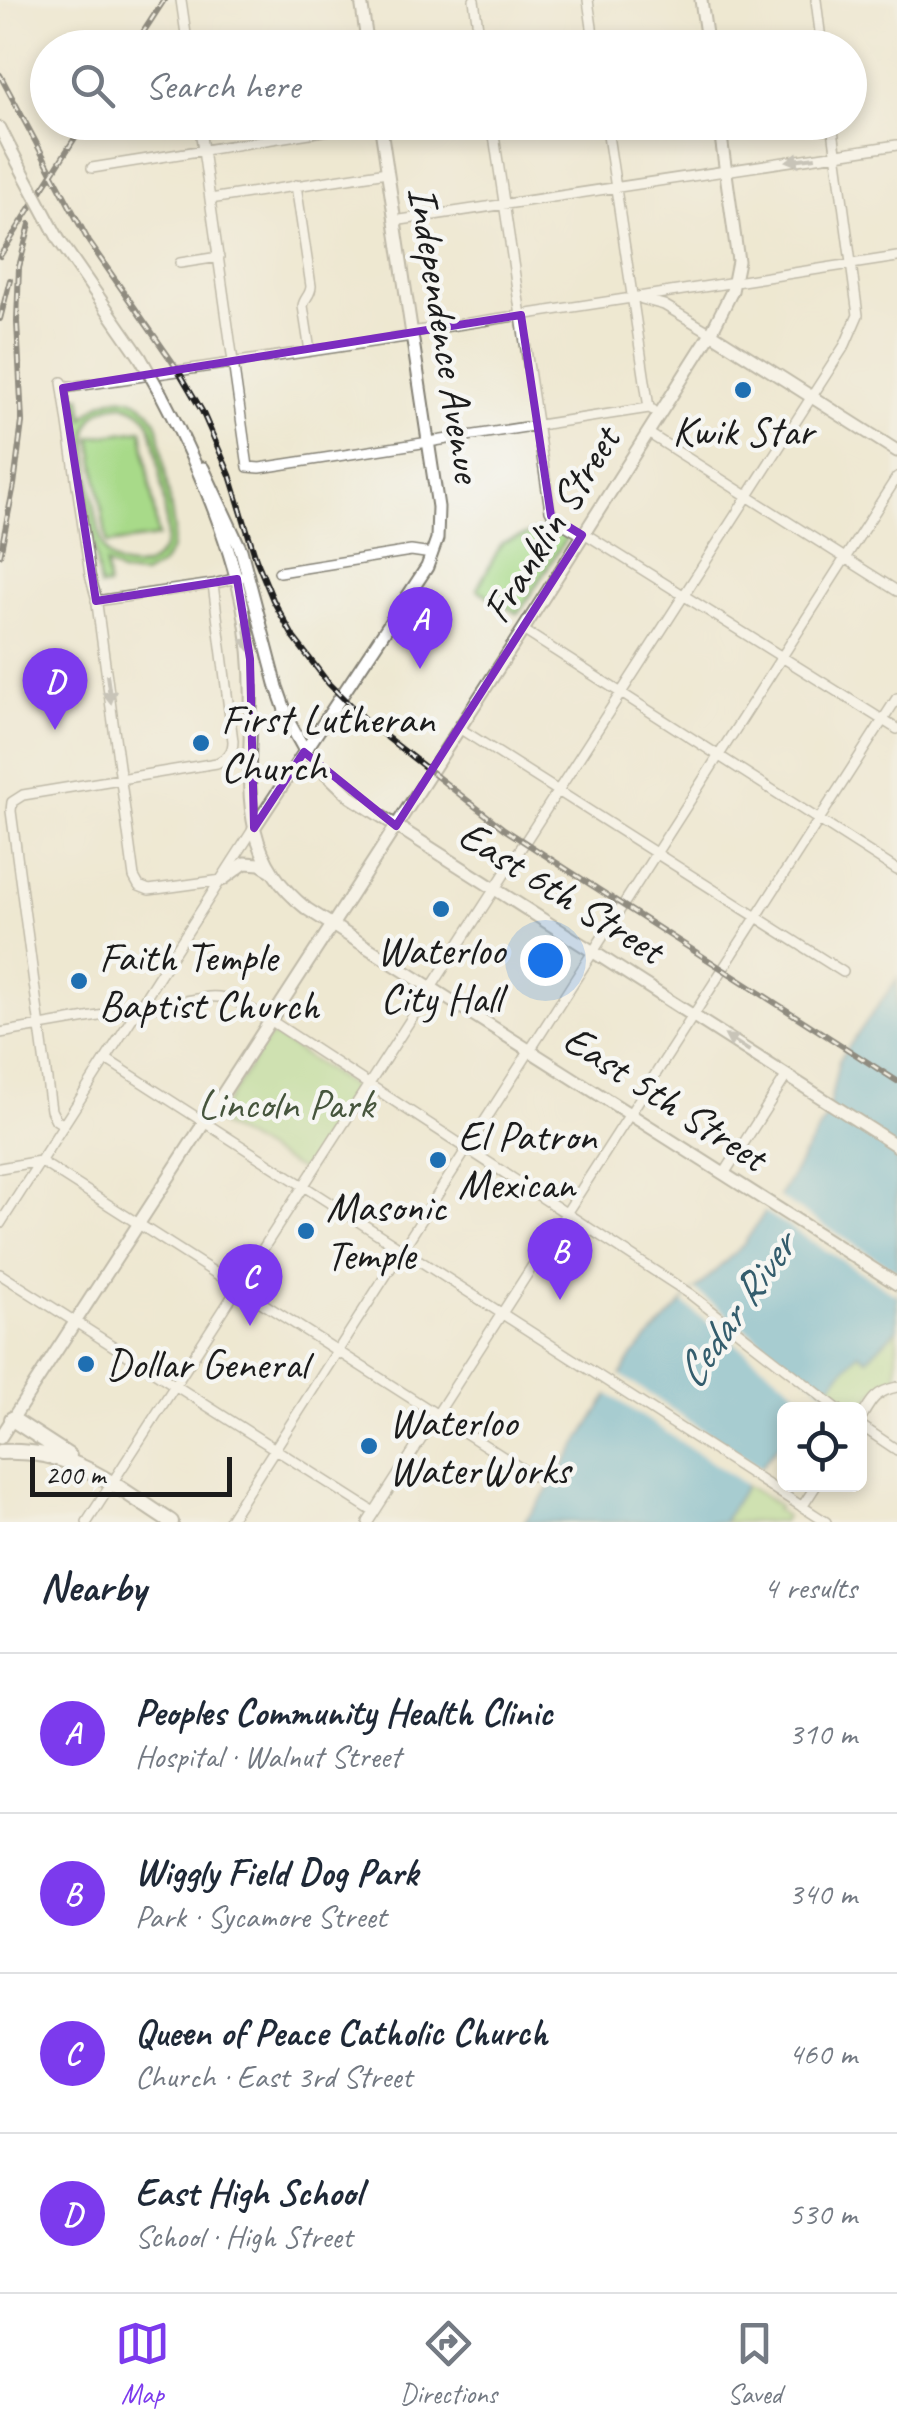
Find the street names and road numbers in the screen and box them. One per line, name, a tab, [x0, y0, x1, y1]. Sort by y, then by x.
street label: Independence Avenue	[395, 183, 495, 489]
street label: Franklin Street	[470, 414, 634, 633]
street label: East 6th Street	[449, 808, 677, 978]
street label: East 5th Street	[553, 1013, 780, 1186]

